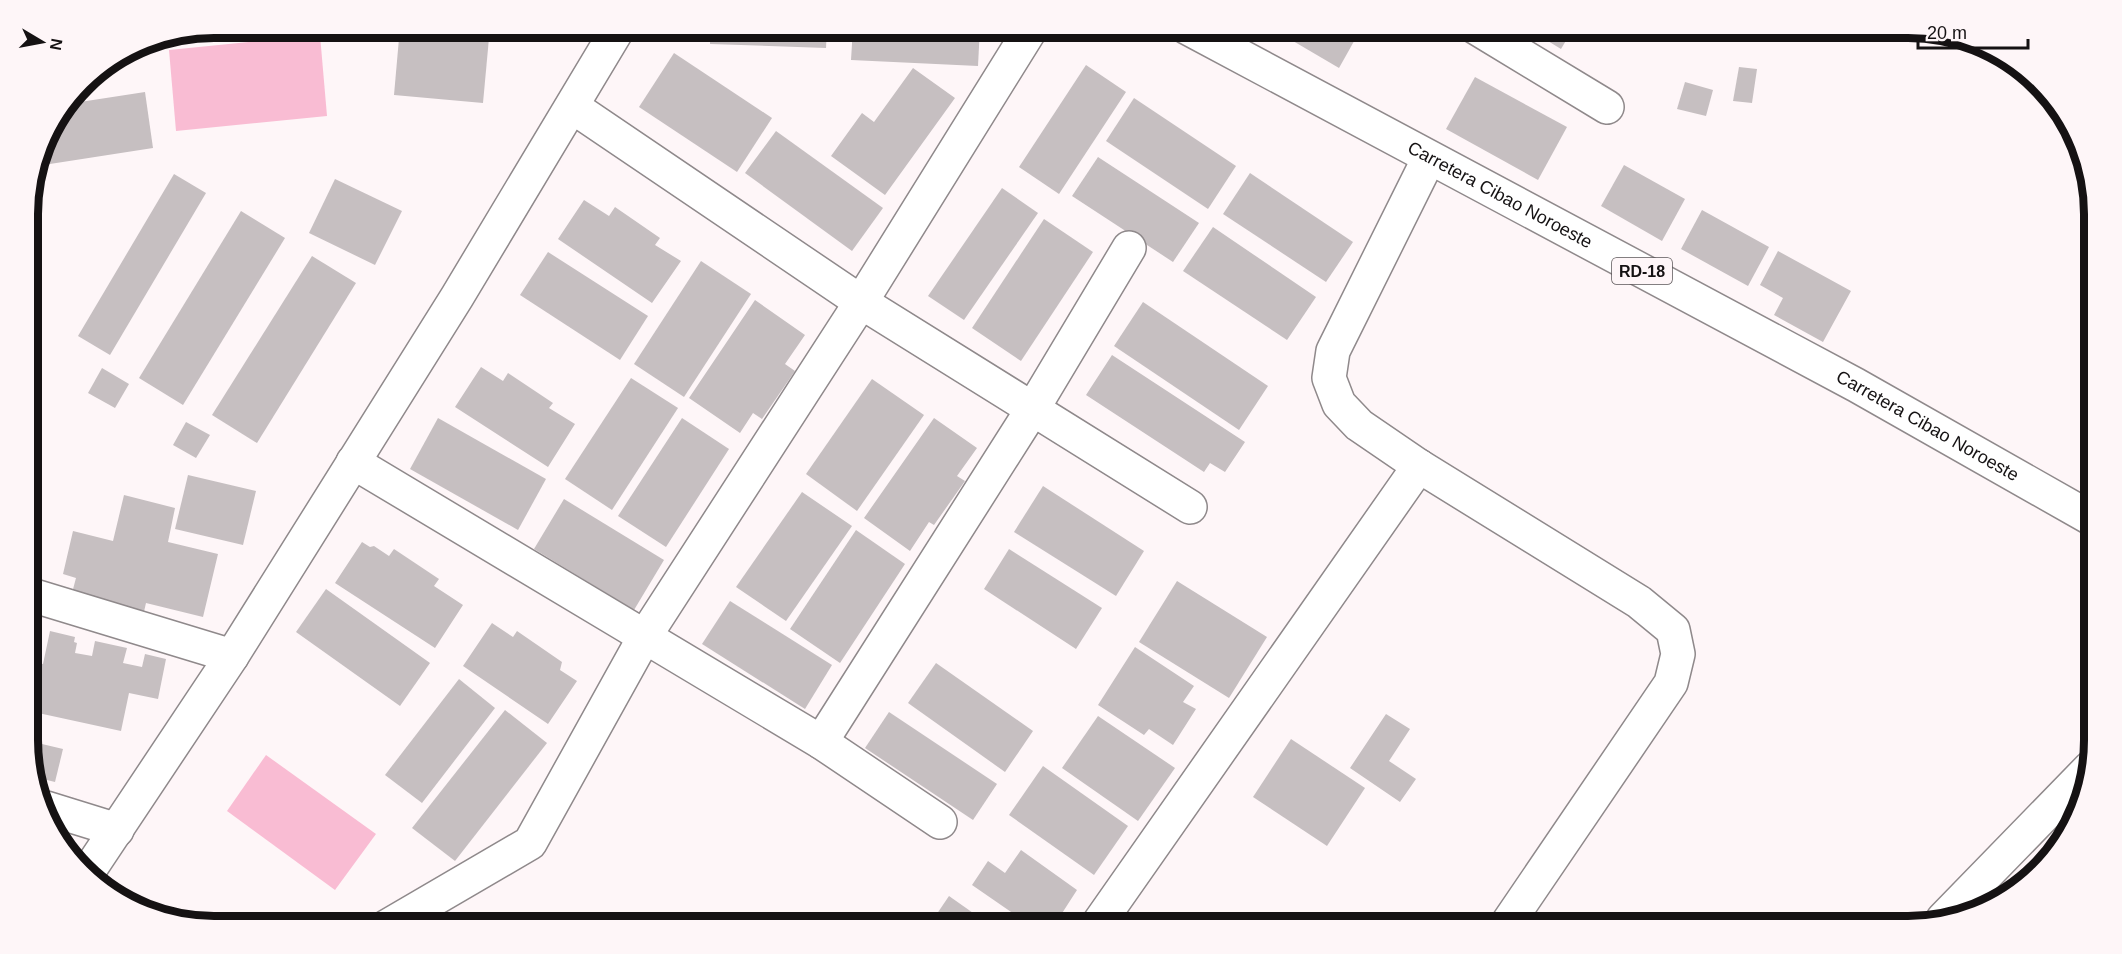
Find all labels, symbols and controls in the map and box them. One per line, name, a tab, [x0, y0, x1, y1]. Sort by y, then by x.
north arrow	[12, 12, 72, 72]
scale bar	[1918, 12, 2028, 50]
text: 20 m	[1927, 23, 1967, 43]
text: N	[47, 37, 66, 52]
street label: Carretera Cibao Noroeste	[1404, 137, 1596, 252]
road number: RD-18	[1612, 258, 1672, 284]
street label: Carretera Cibao Noroeste	[1833, 366, 2022, 485]

